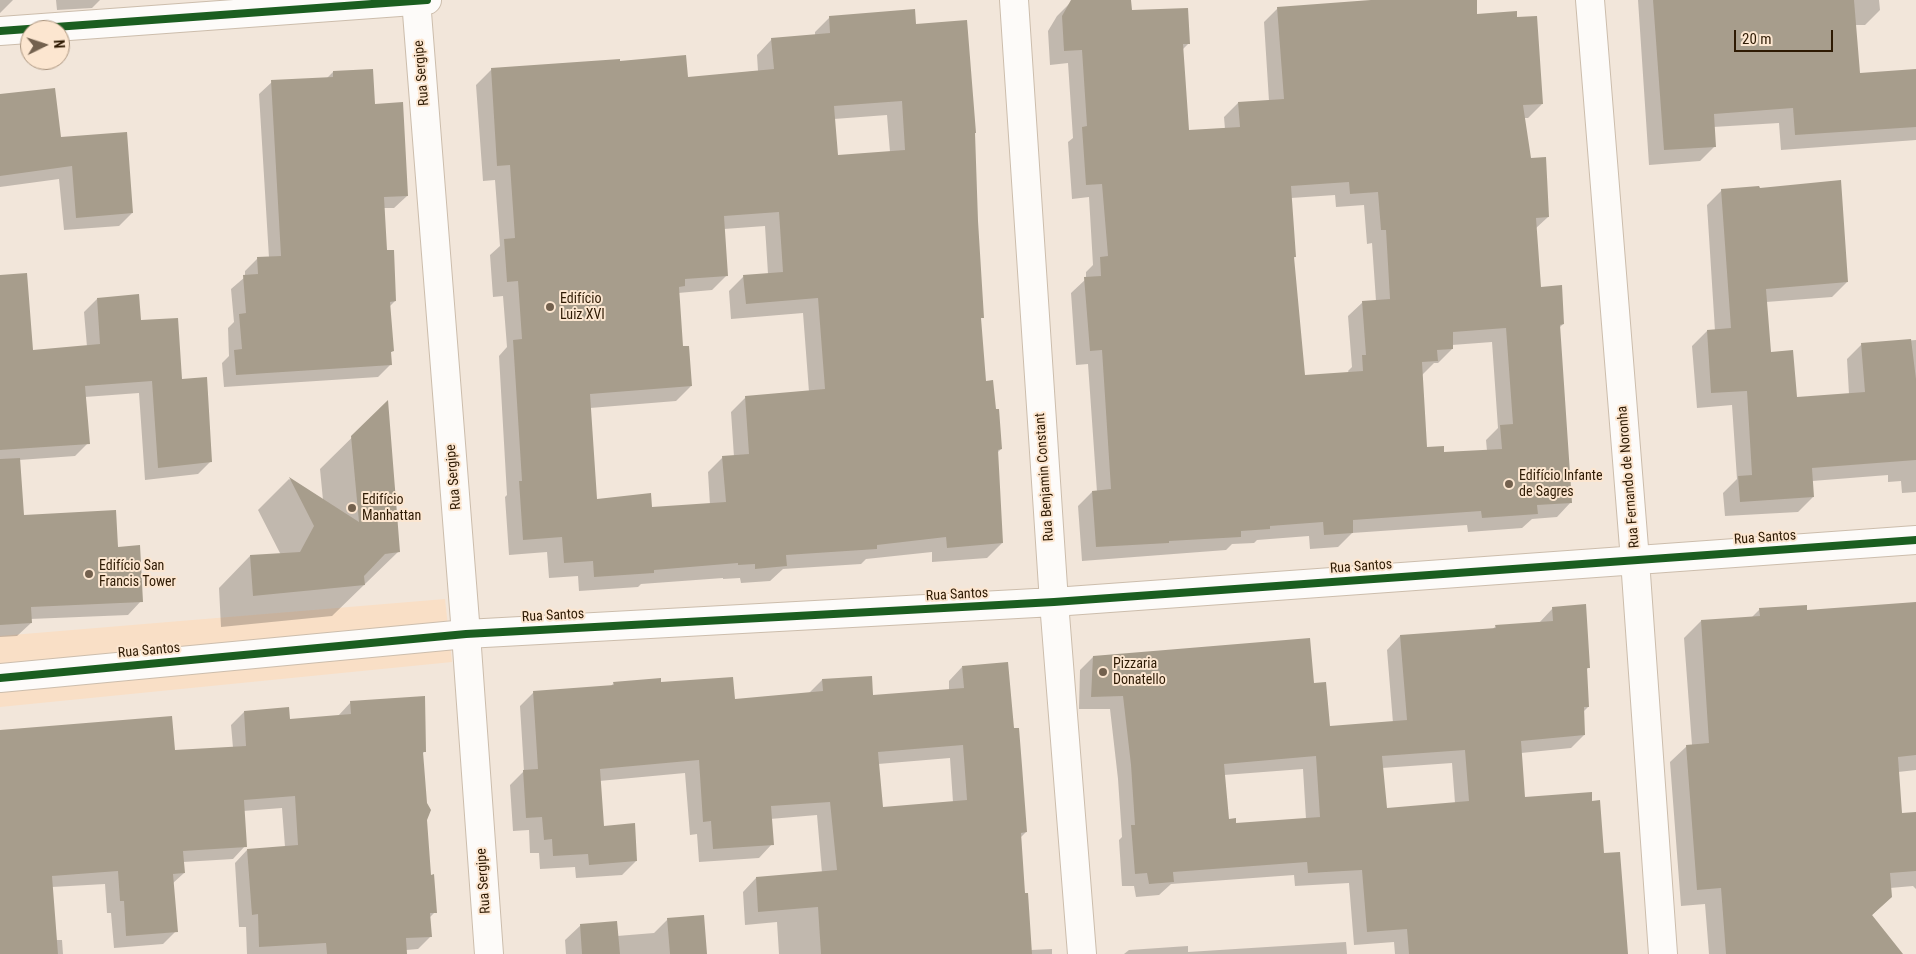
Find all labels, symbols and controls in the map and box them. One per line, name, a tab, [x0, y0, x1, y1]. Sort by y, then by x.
north arrow	[20, 20, 70, 70]
scale bar	[1736, 20, 1835, 52]
text: 20 m	[1742, 30, 1772, 48]
text: N	[51, 39, 67, 49]
street label: Rua Sergipe	[411, 40, 433, 106]
place label: Edifício Luiz XVI	[560, 291, 605, 324]
marker: Edifício Luiz XVI	[544, 301, 556, 313]
street label: Rua Fernando de Noronha	[1614, 405, 1644, 549]
street label: Rua Benjamin Constant	[1032, 412, 1058, 542]
street label: Rua Sergipe	[443, 444, 465, 510]
place label: Edifício Infante de Sagres	[1519, 468, 1603, 501]
marker: Edifício Infante de Sagres	[1503, 478, 1515, 490]
place label: Edifício Manhattan	[362, 492, 421, 524]
marker: Edifício Manhattan	[346, 502, 358, 514]
street label: Rua Santos	[1733, 527, 1797, 549]
street label: Rua Santos	[1329, 556, 1393, 578]
place label: Edifício San Francis Tower	[99, 558, 176, 590]
marker: Edifício San Francis Tower	[83, 568, 95, 580]
street label: Rua Santos	[925, 585, 989, 605]
street label: Rua Santos	[521, 606, 585, 626]
street label: Rua Santos	[117, 640, 181, 662]
place label: Pizzaria Donatello	[1113, 656, 1166, 689]
marker: Pizzaria Donatello	[1097, 666, 1109, 678]
street label: Rua Sergipe	[473, 848, 495, 914]

